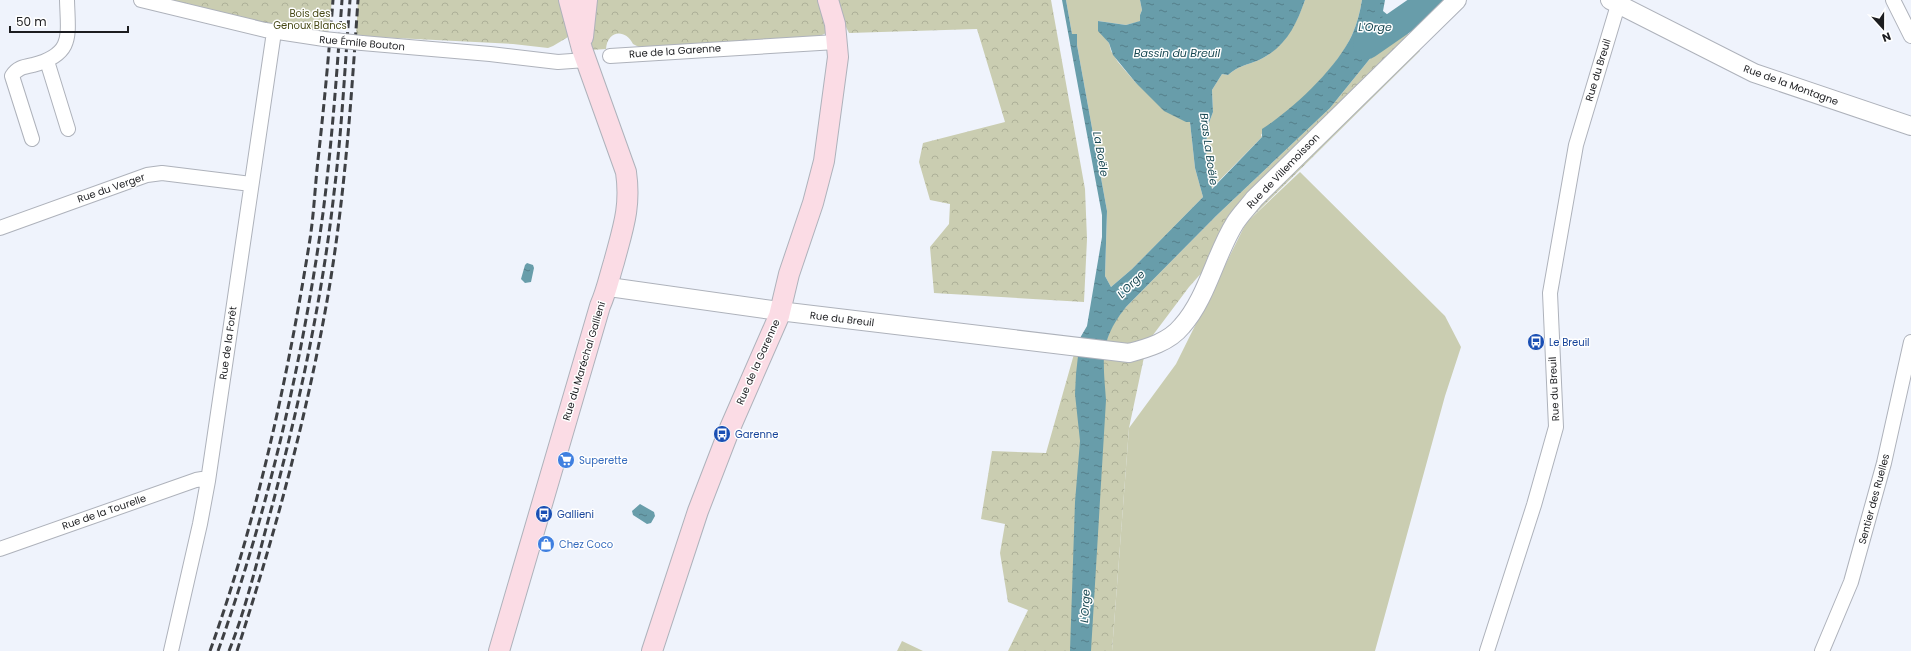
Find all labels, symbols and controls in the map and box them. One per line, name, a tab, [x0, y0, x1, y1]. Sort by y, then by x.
park label: Bois des Genoux Blancs	[273, 6, 347, 33]
scale bar	[10, 8, 128, 34]
north arrow	[1863, 8, 1903, 48]
text: 50 m	[16, 13, 47, 30]
water label: L'Orge	[1358, 19, 1392, 35]
text: N	[1880, 28, 1893, 46]
street label: Rue Émile Bouton	[319, 32, 405, 54]
street label: Rue du Breuil	[1581, 37, 1615, 103]
street label: Rue de la Garenne	[628, 40, 722, 62]
water label: Bassin du Breuil	[1134, 45, 1221, 61]
street label: Rue de la Montagne	[1741, 61, 1841, 109]
water label: Bras La Boële	[1196, 112, 1222, 186]
water label: La Boële	[1089, 130, 1113, 178]
street label: Rue de Villemoisson	[1243, 130, 1323, 212]
street label: Rue du Verger	[75, 169, 147, 207]
water label: L'Orge	[1113, 266, 1149, 302]
street label: Rue du Maréchal Gallieni	[559, 300, 609, 422]
street label: Rue de la Forêt	[215, 305, 241, 381]
street label: Rue du Breuil	[809, 308, 875, 330]
street label: Rue de la Garenne	[732, 317, 784, 407]
bus stop icon: Le Breuil	[1526, 332, 1546, 352]
place label: Le Breuil	[1549, 335, 1590, 350]
street label: Rue du Breuil	[1545, 356, 1563, 422]
bus stop icon: Garenne	[712, 424, 732, 444]
place label: Garenne	[735, 427, 778, 442]
supermarket icon: Superette	[556, 450, 576, 470]
street label: Sentier des Ruelles	[1855, 452, 1893, 546]
place label: Superette	[579, 453, 628, 468]
street label: Rue de la Tourelle	[60, 491, 148, 533]
bus stop icon: Gallieni	[534, 504, 554, 524]
place label: Gallieni	[557, 507, 594, 522]
shop icon: Chez Coco	[536, 534, 556, 554]
place label: Chez Coco	[559, 537, 613, 552]
water label: L'Orge	[1076, 589, 1094, 623]

